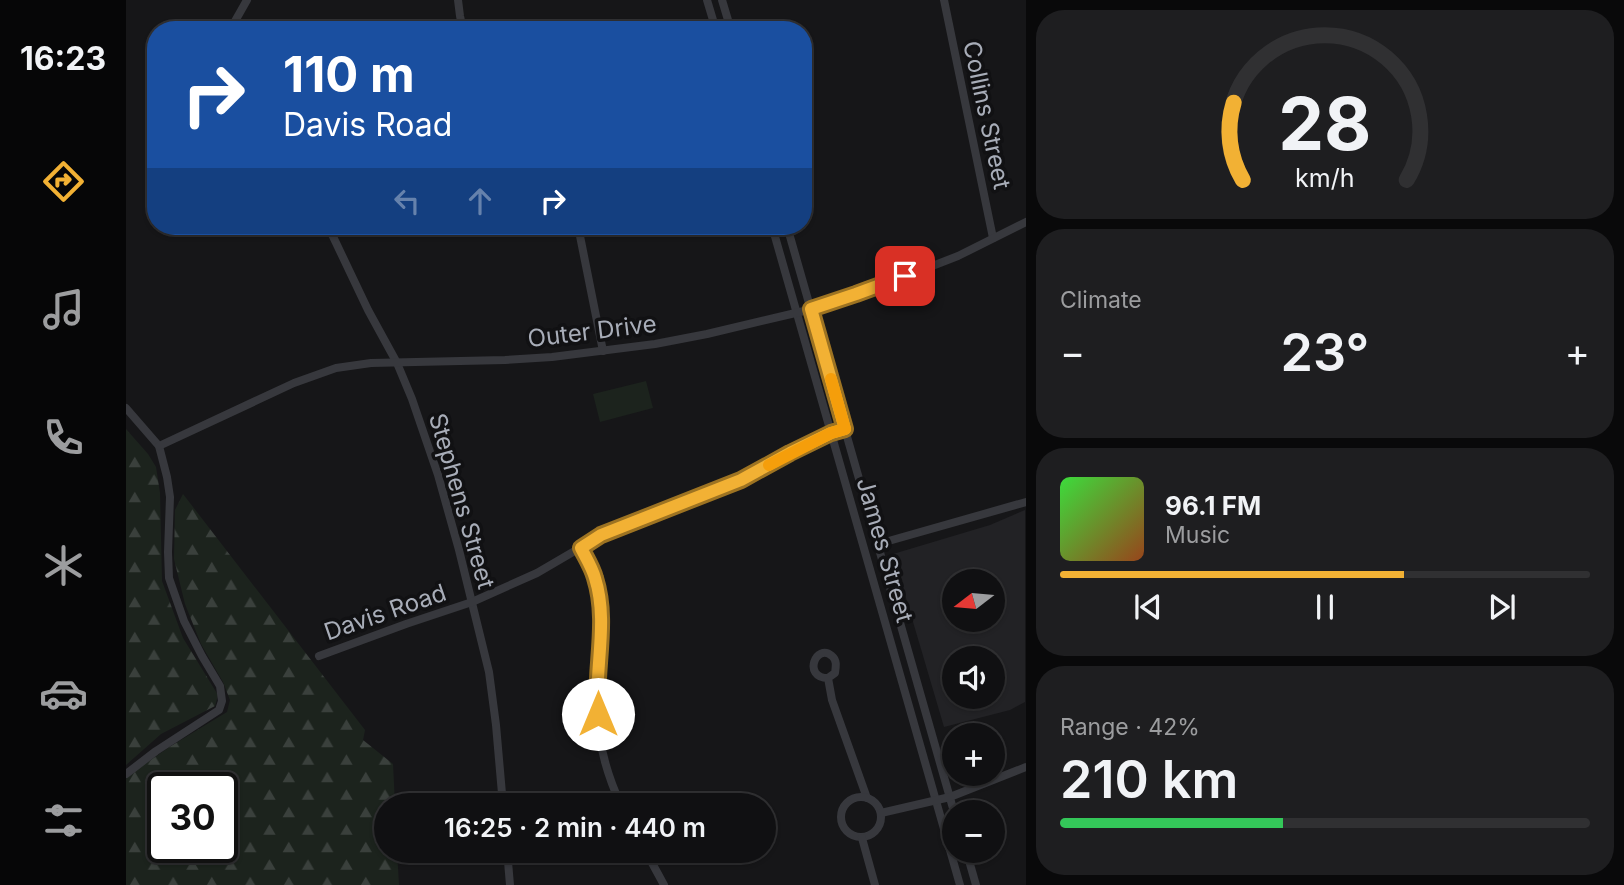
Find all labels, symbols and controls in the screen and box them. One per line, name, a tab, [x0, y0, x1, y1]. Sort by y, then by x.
street label: Collins Street	[957, 38, 1017, 192]
text: 16:23	[20, 39, 106, 78]
text: 110 m	[283, 45, 415, 104]
icon: right	[168, 49, 259, 140]
text: 28	[1278, 80, 1372, 169]
text: Davis Road	[283, 105, 452, 144]
icon: directions	[39, 157, 88, 206]
text: km/h	[1295, 163, 1355, 193]
icon: left	[388, 182, 426, 220]
icon: ahead	[461, 182, 499, 220]
icon: right	[534, 182, 572, 220]
pin	[875, 246, 935, 306]
icon: arrive	[886, 257, 924, 295]
icon: music	[39, 285, 88, 334]
text: Climate	[1060, 286, 1142, 314]
street label: Outer Drive	[526, 309, 658, 353]
text: 23°	[1281, 321, 1369, 384]
text: −	[1060, 329, 1085, 375]
text: +	[1565, 329, 1590, 375]
street label: Stephens Street	[423, 410, 501, 592]
icon: phone	[39, 413, 88, 462]
street label: James Street	[850, 474, 920, 626]
text: 96.1 FM	[1165, 490, 1261, 521]
text: Music	[1165, 521, 1230, 549]
icon: climate	[39, 541, 88, 590]
north arrow	[942, 569, 1004, 632]
map controls	[942, 569, 1005, 863]
street label: Davis Road	[320, 578, 450, 646]
icon: previous	[1129, 588, 1167, 626]
icon: pause	[1306, 588, 1344, 626]
icon: next	[1483, 588, 1521, 626]
button: sound	[942, 646, 1005, 709]
icon: car	[39, 669, 88, 718]
position arrow	[561, 677, 635, 751]
text: Range · 42%	[1060, 713, 1200, 741]
button: +	[942, 723, 1005, 786]
text: 210 km	[1060, 748, 1238, 811]
speed limit sign: 30	[147, 772, 238, 863]
icon: filters	[39, 796, 88, 845]
button: −	[942, 800, 1005, 863]
text: 16:25 · 2 min · 440 m	[444, 812, 706, 843]

